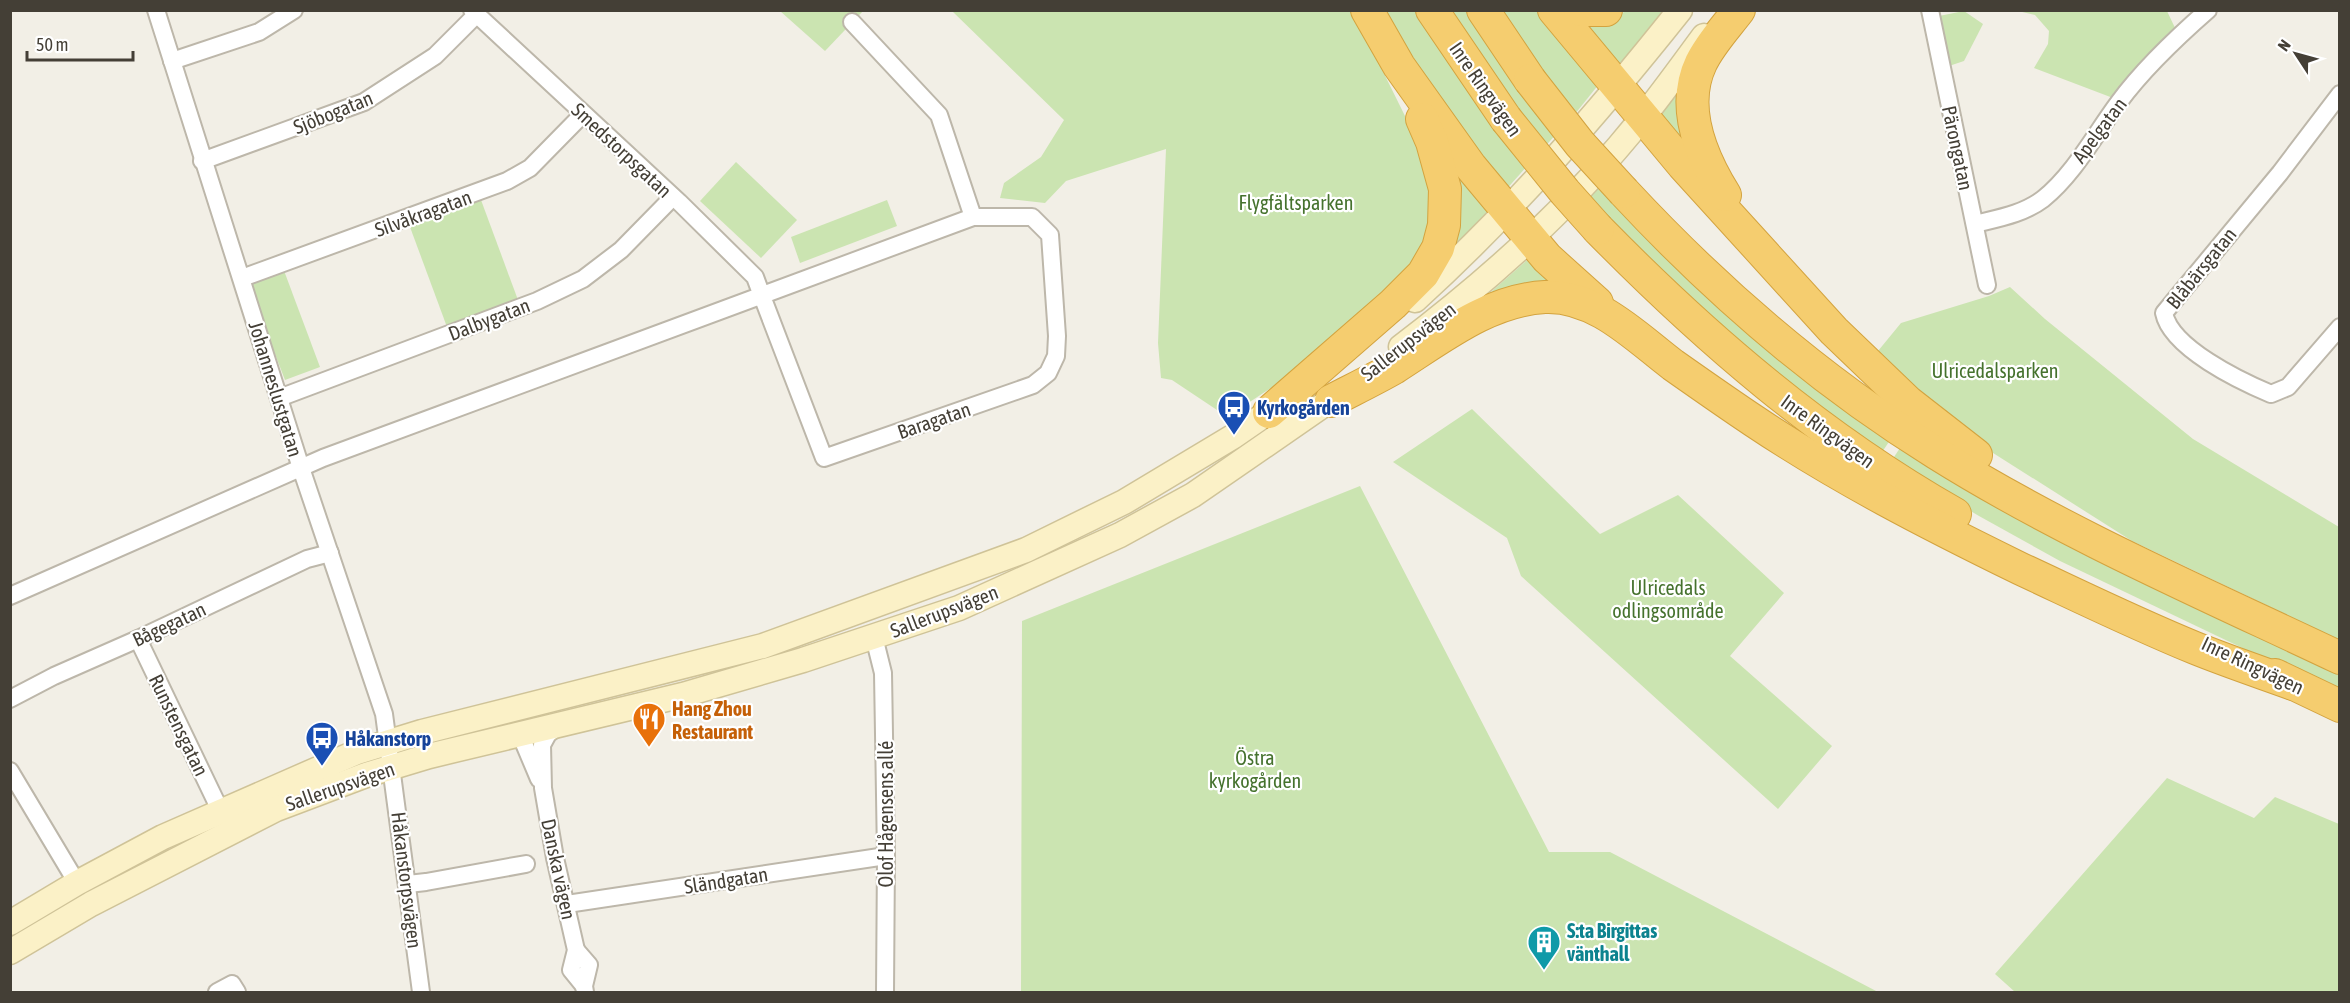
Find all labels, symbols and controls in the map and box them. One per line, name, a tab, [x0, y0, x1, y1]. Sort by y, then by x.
scale bar	[27, 24, 134, 62]
north arrow	[2266, 24, 2326, 84]
text: 50 m	[36, 34, 68, 55]
text: N	[2274, 36, 2294, 54]
street label: Inre Ringvägen	[1445, 37, 1527, 141]
street label: Sjöbogatan	[290, 86, 376, 138]
street label: Apelgatan	[2067, 93, 2131, 167]
street label: Smedstorpsgatan	[567, 98, 677, 202]
street label: Pärongatan	[1938, 104, 1978, 192]
street label: Silvåkragatan	[371, 185, 475, 241]
park label: Flygfältsparken	[1239, 191, 1353, 214]
street label: Blåbärsgatan	[2161, 223, 2241, 313]
street label: Dalbygatan	[445, 293, 533, 345]
street label: Sallerupsvägen	[1356, 297, 1460, 385]
street label: Johanneslustgatan	[244, 319, 308, 459]
park label: Ulricedalsparken	[1932, 359, 2058, 382]
bus stop icon: Kyrkogården	[1216, 389, 1252, 436]
street label: Inre Ringvägen	[1777, 389, 1879, 473]
place label: Kyrkogården	[1257, 396, 1350, 419]
street label: Baragatan	[894, 397, 974, 443]
park label: Ulricedals odlingsområde	[1612, 576, 1724, 622]
street label: Sallerupsvägen	[887, 580, 1001, 642]
street label: Bågegatan	[129, 597, 209, 651]
street label: Inre Ringvägen	[2198, 631, 2308, 699]
street label: Runstensgatan	[145, 670, 213, 780]
place label: Hang Zhou Restaurant	[672, 697, 753, 743]
restaurant icon: Hang Zhou Restaurant	[631, 701, 667, 748]
bus stop icon: Håkanstorp	[304, 720, 340, 767]
place label: Håkanstorp	[345, 727, 431, 750]
street label: Olof Hågensens allé	[874, 741, 897, 887]
park label: Östra kyrkogården	[1209, 746, 1301, 792]
street label: Sallerupsvägen	[283, 757, 397, 815]
street label: Håkanstorpsvägen	[387, 810, 427, 950]
street label: Danska vägen	[537, 817, 581, 921]
street label: Sländgatan	[682, 862, 770, 898]
place label: S:ta Birgittas vänthall	[1567, 919, 1657, 965]
building icon: S:ta Birgittas vänthall	[1526, 924, 1562, 971]

